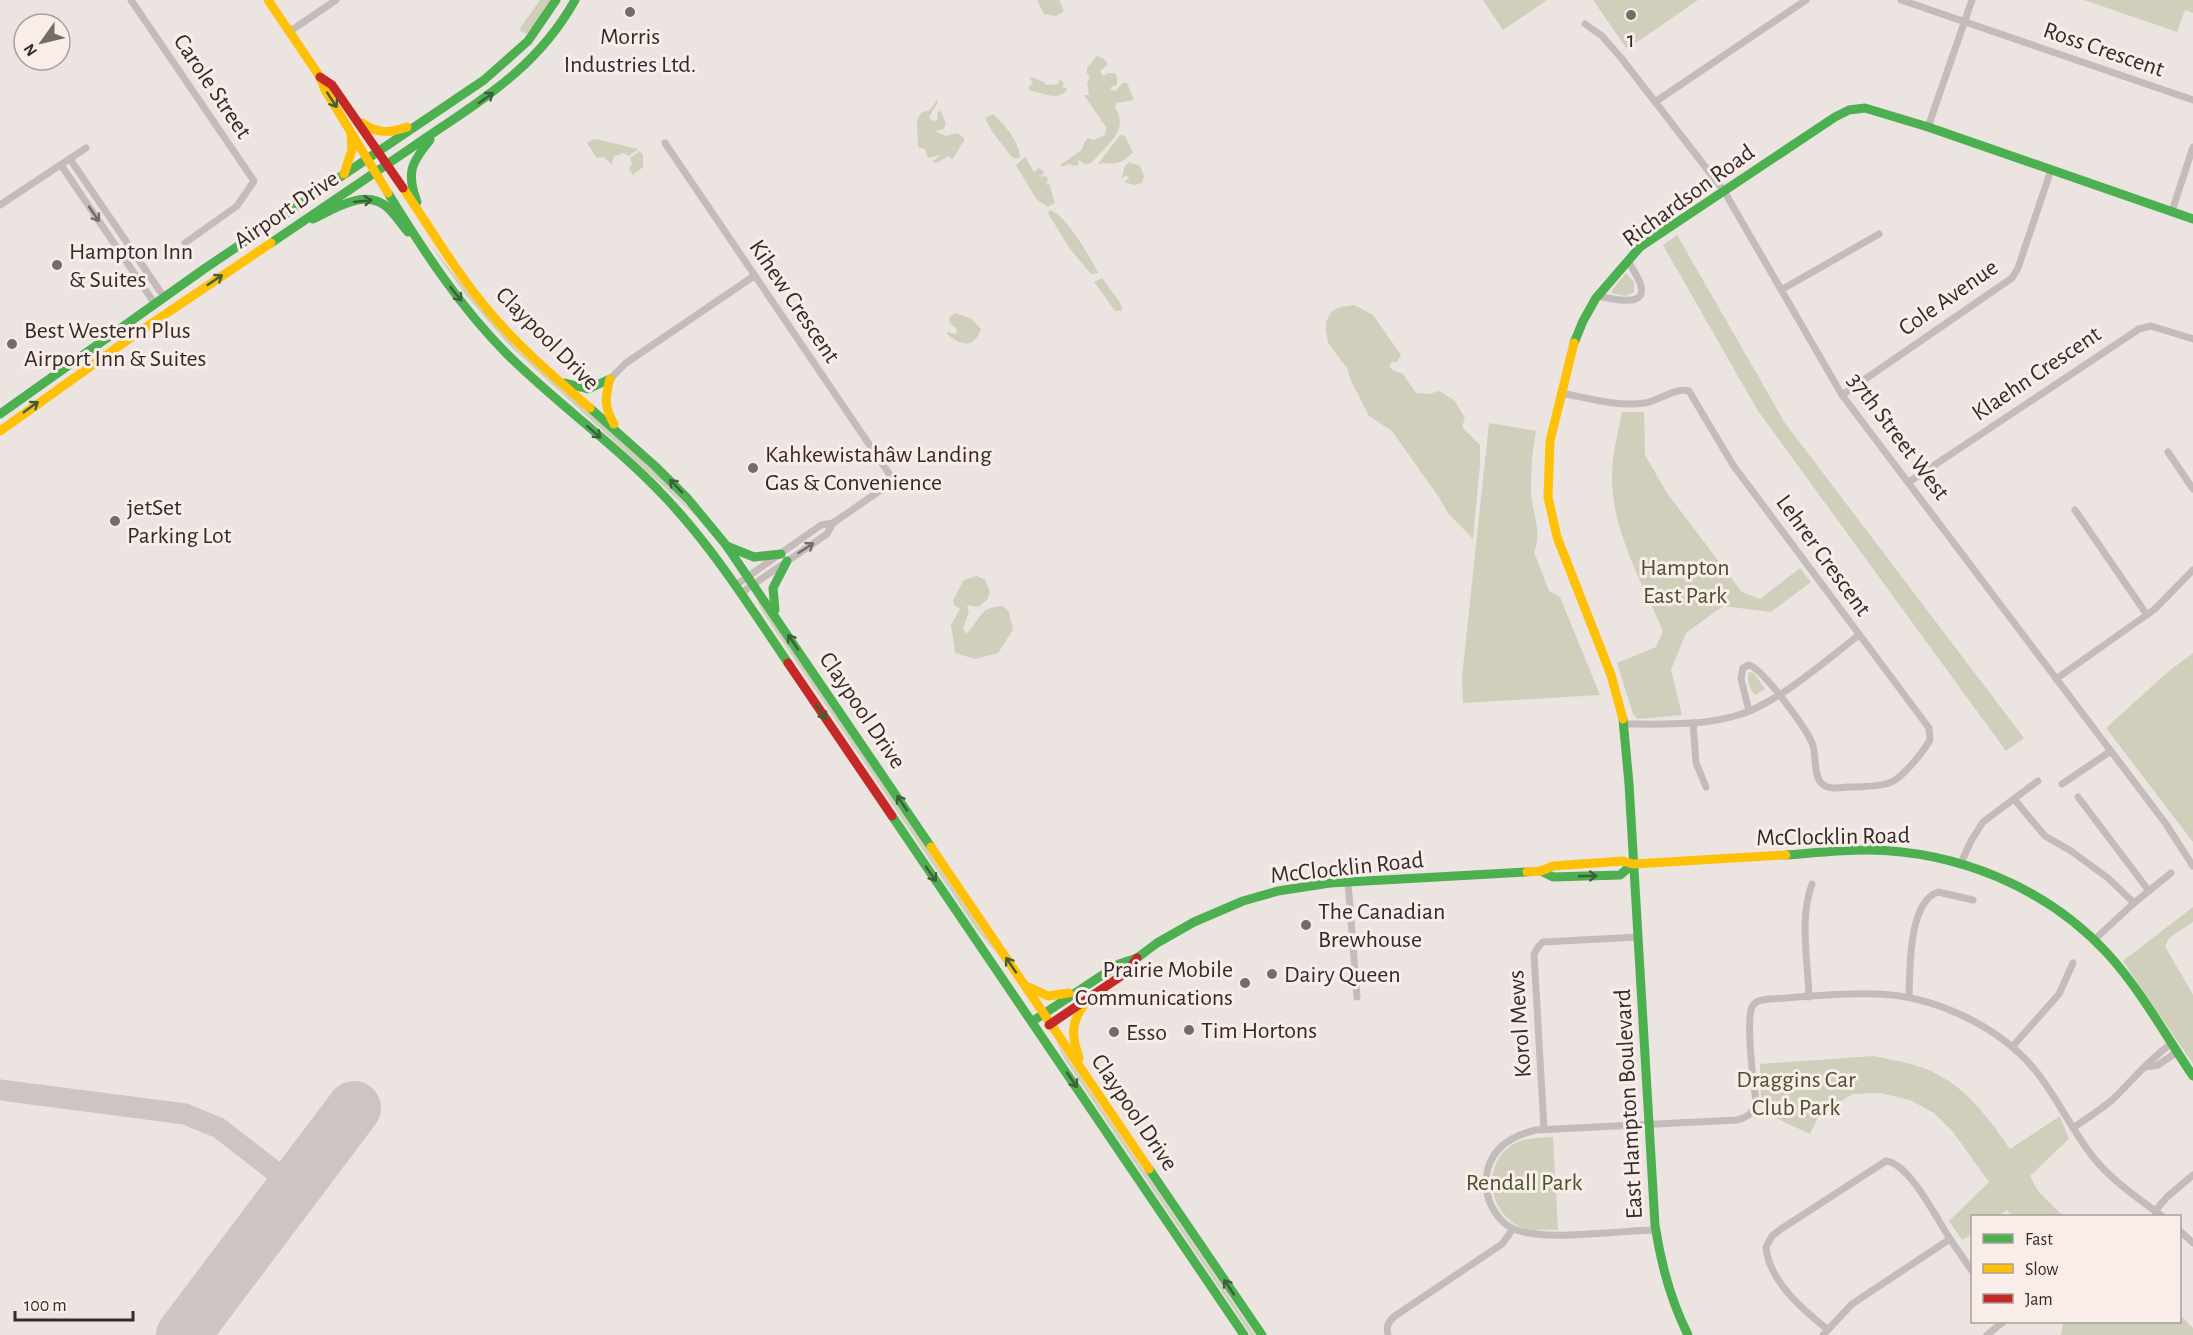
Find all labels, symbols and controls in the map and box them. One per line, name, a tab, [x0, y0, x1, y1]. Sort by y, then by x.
marker: Morris Industries Ltd.	[623, 5, 637, 19]
marker: 1	[1624, 8, 1638, 22]
north arrow	[12, 12, 72, 72]
street label: Ross Crescent	[2040, 18, 2167, 82]
place label: Morris Industries Ltd.	[564, 25, 696, 77]
place label: 1	[1627, 28, 1635, 52]
street label: Carole Street	[169, 30, 256, 143]
text: N	[21, 41, 40, 59]
one-way arrow	[325, 92, 338, 109]
one-way arrow	[477, 92, 494, 104]
street label: Richardson Road	[1618, 140, 1759, 251]
street label: Airport Drive	[230, 166, 343, 253]
one-way arrow	[352, 195, 372, 206]
one-way arrow	[87, 205, 100, 222]
street label: Kihew Crescent	[744, 236, 844, 368]
place label: Hampton Inn & Suites	[69, 240, 193, 292]
street label: Cole Avenue	[1895, 255, 2002, 341]
marker: Hampton Inn & Suites	[50, 258, 64, 272]
one-way arrow	[207, 274, 223, 286]
street label: Claypool Drive	[491, 282, 604, 395]
one-way arrow	[449, 286, 462, 302]
place label: Best Western Plus Airport Inn & Suites	[24, 319, 207, 371]
street label: Klaehn Crescent	[1968, 322, 2106, 426]
marker: Best Western Plus Airport Inn & Suites	[5, 337, 19, 351]
street label: 37th Street West	[1843, 369, 1954, 505]
one-way arrow	[23, 401, 39, 414]
one-way arrow	[586, 425, 601, 439]
place label: Kahkewistahâw Landing Gas & Convenience	[765, 443, 992, 495]
marker: Kahkewistahâw Landing Gas & Convenience	[746, 461, 760, 475]
one-way arrow	[668, 479, 683, 494]
street label: Lehrer Crescent	[1771, 490, 1875, 621]
place label: jetSet Parking Lot	[127, 496, 232, 548]
marker: jetSet Parking Lot	[108, 514, 122, 528]
one-way arrow	[798, 541, 815, 554]
park label: Hampton East Park	[1640, 556, 1730, 608]
one-way arrow	[787, 634, 799, 650]
street label: Claypool Drive	[814, 648, 910, 773]
one-way arrow	[816, 703, 828, 720]
one-way arrow	[896, 796, 908, 812]
street label: McClocklin Road	[1756, 824, 1910, 850]
street label: McClocklin Road	[1269, 848, 1425, 888]
one-way arrow	[925, 865, 937, 881]
one-way arrow	[1578, 870, 1598, 881]
place label: The Canadian Brewhouse	[1318, 900, 1445, 952]
marker: The Canadian Brewhouse	[1299, 918, 1313, 932]
one-way arrow	[1005, 957, 1017, 974]
place label: Prairie Mobile Communications	[1075, 958, 1233, 1010]
place label: Dairy Queen	[1284, 963, 1401, 987]
marker: Dairy Queen	[1265, 967, 1279, 981]
street label: Korol Mews	[1504, 969, 1536, 1079]
marker: Prairie Mobile Communications	[1238, 976, 1252, 990]
street label: East Hampton Boulevard	[1611, 988, 1647, 1220]
place label: Tim Hortons	[1201, 1019, 1317, 1043]
place label: Esso	[1126, 1021, 1167, 1045]
marker: Tim Hortons	[1182, 1023, 1196, 1037]
marker: Esso	[1107, 1025, 1121, 1039]
street label: Claypool Drive	[1086, 1050, 1182, 1175]
park label: Draggins Car Club Park	[1736, 1068, 1856, 1120]
one-way arrow	[1066, 1071, 1078, 1087]
park label: Rendall Park	[1466, 1171, 1582, 1195]
legend	[1971, 1215, 2181, 1323]
text: Fast	[2025, 1231, 2053, 1249]
text: Slow	[2025, 1261, 2058, 1279]
one-way arrow	[1223, 1278, 1236, 1295]
scale bar	[15, 1284, 134, 1322]
text: Jam	[2025, 1291, 2053, 1309]
text: 100 m	[24, 1297, 67, 1315]

